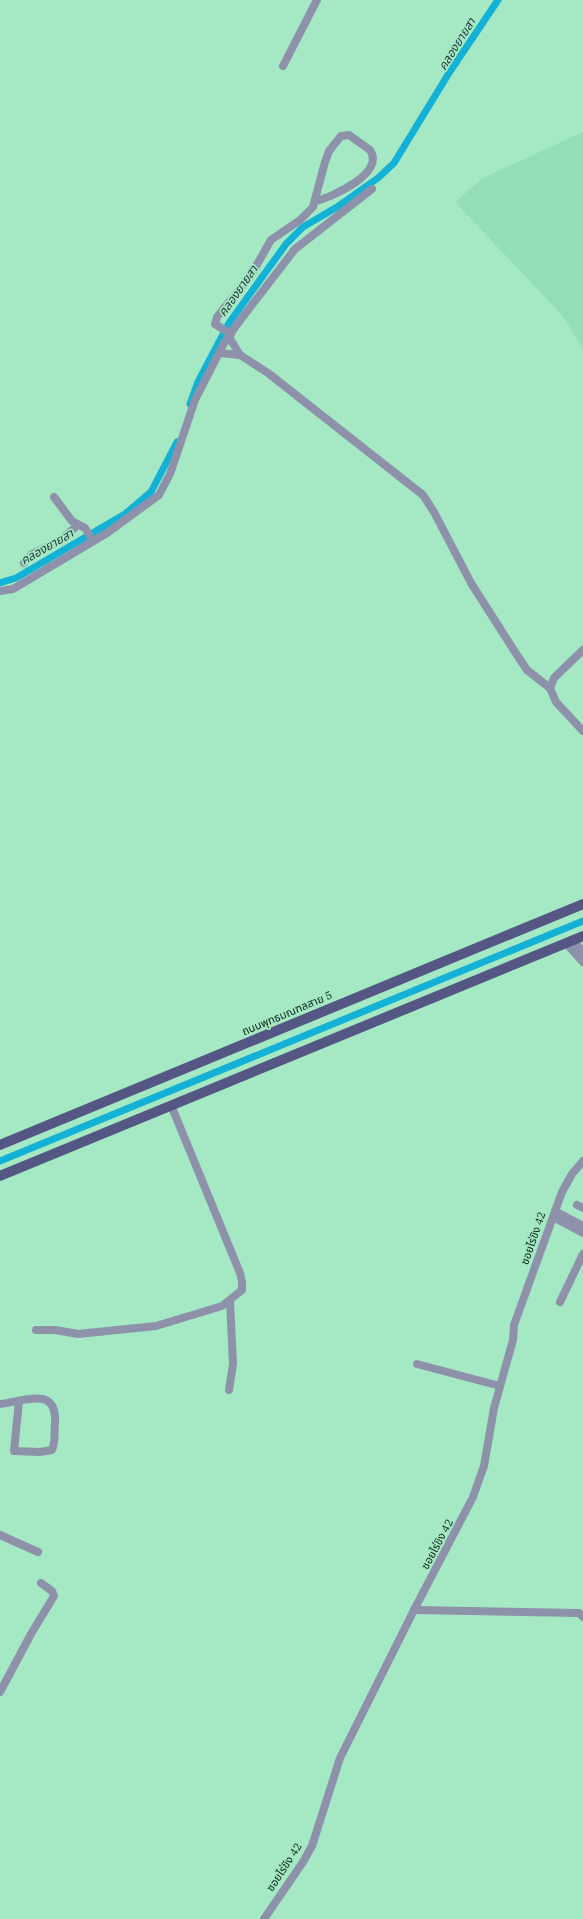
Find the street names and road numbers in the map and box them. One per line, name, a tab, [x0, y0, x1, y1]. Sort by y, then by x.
street label: ถนนพุทธมณฑลสาย 5	[240, 988, 334, 1038]
street label: ซอยไร่ขิง 42	[517, 1210, 549, 1266]
street label: ซอยไร่ขิง 42	[418, 1516, 456, 1572]
street label: ซอยไร่ขิง 42	[263, 1840, 305, 1894]

